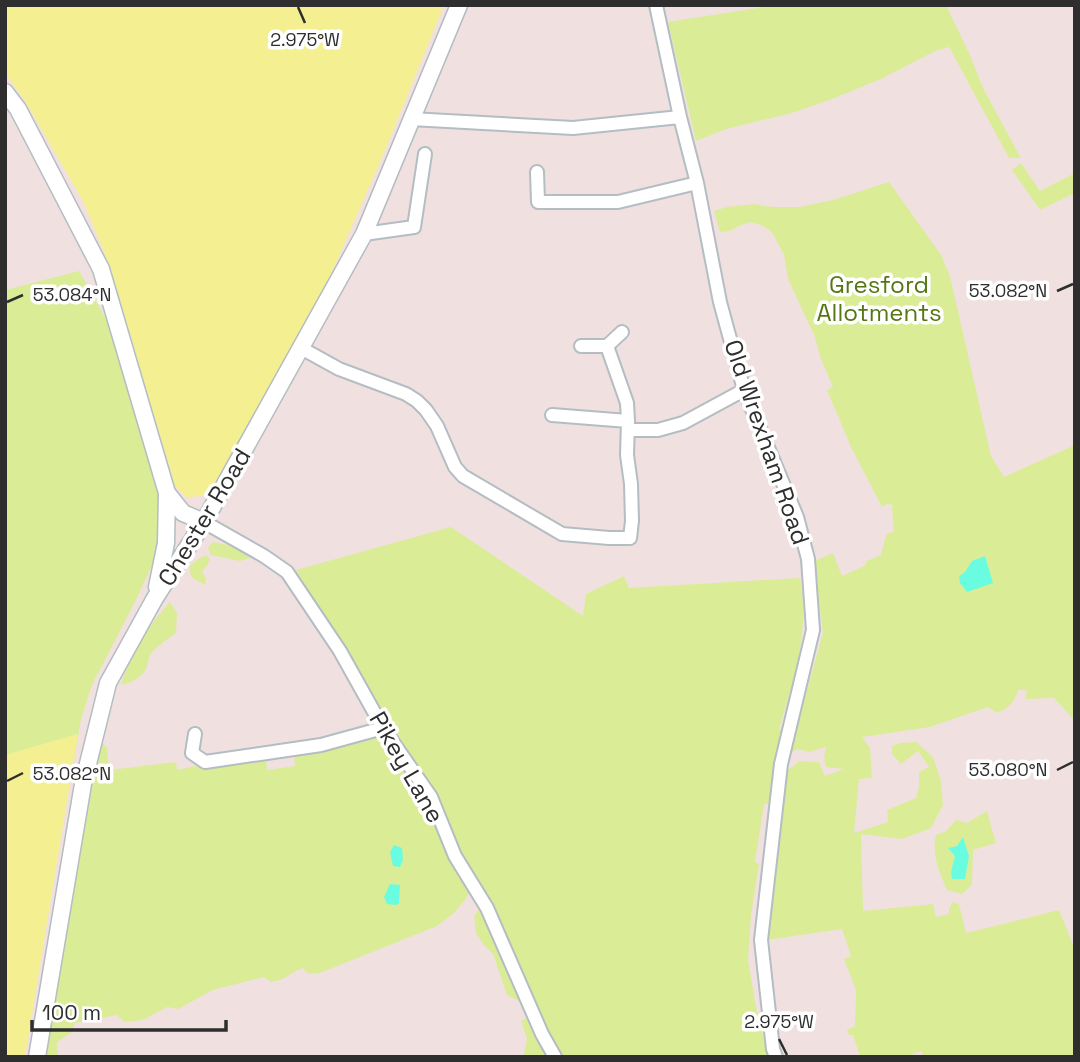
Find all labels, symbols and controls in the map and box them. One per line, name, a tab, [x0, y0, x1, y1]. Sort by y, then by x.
text: 2.975°W	[270, 28, 340, 51]
park label: Gresford Allotments	[816, 269, 942, 328]
text: 53.082°N	[969, 279, 1047, 302]
text: 53.084°N	[33, 283, 111, 306]
street label: Old Wrexham Road	[717, 335, 817, 549]
street label: Chester Road	[151, 442, 257, 592]
street label: Pikey Lane	[363, 706, 451, 828]
text: 53.080°N	[968, 758, 1048, 781]
text: 53.082°N	[33, 762, 111, 785]
scale bar	[32, 988, 226, 1032]
text: 100 m	[42, 999, 101, 1026]
text: 2.975°W	[744, 1010, 814, 1033]

